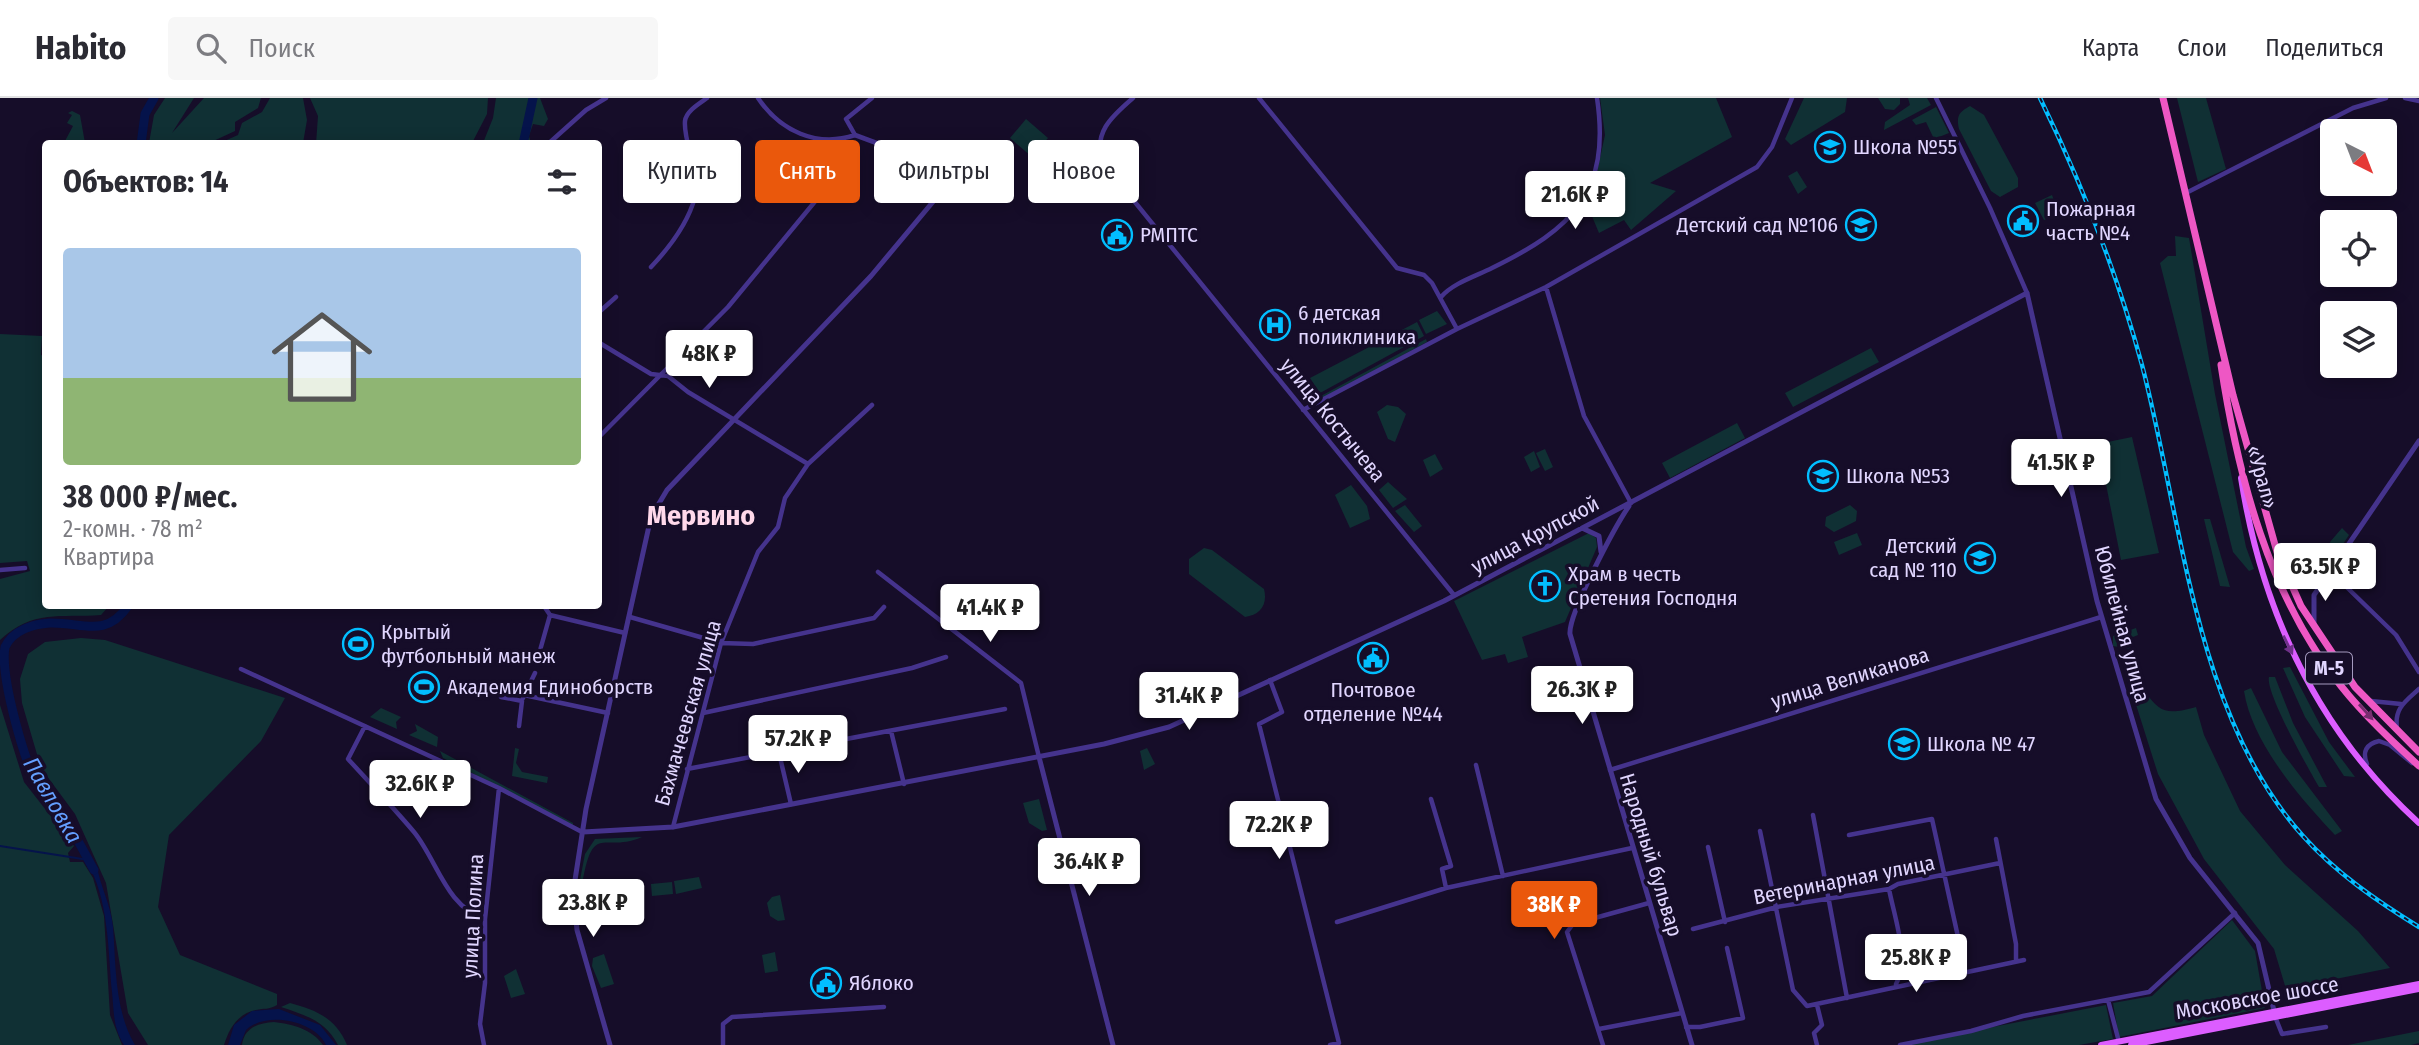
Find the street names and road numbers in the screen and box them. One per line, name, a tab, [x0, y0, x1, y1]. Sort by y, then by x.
street label: улица Костычева	[1275, 353, 1391, 487]
street label: «Урал»	[2241, 442, 2283, 512]
street label: улица Крупской	[1467, 490, 1603, 580]
street label: Юбилейная улица	[2089, 543, 2155, 705]
street label: Бахмачеевская улица	[649, 617, 727, 809]
street label: улица Великанова	[1768, 642, 1932, 714]
road number: М-5	[2306, 652, 2352, 684]
street label: Народный бульвар	[1614, 770, 1688, 940]
street label: Ветеринарная улица	[1751, 850, 1937, 910]
street label: улица Полина	[457, 853, 489, 979]
street label: Московское шоссе	[2174, 971, 2340, 1025]

